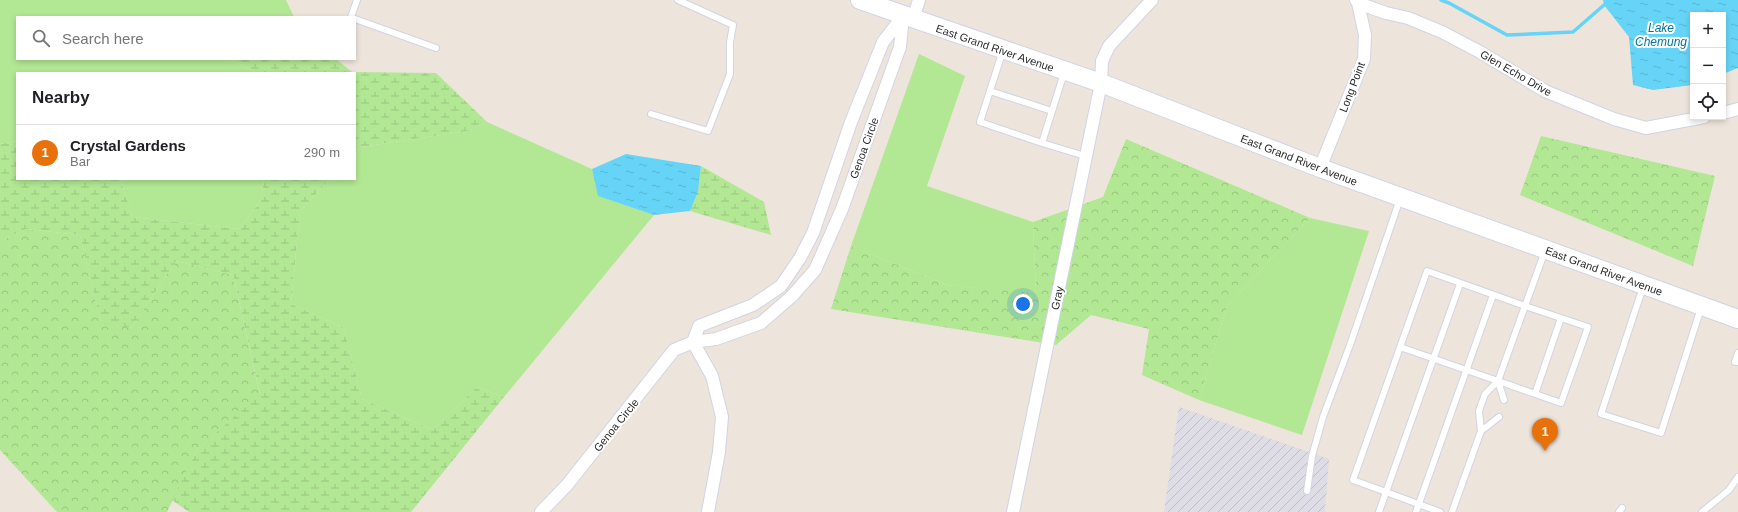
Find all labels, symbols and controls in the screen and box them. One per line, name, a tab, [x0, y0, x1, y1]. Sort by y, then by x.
map controls	[1690, 12, 1726, 120]
button: +	[1690, 12, 1726, 48]
search box	[16, 16, 356, 60]
water label: Lake Chemung	[1635, 21, 1687, 49]
street label: East Grand River Avenue	[934, 22, 1056, 74]
icon: search	[30, 27, 52, 49]
text: Search here	[62, 30, 144, 47]
street label: Glen Echo Drive	[1478, 48, 1554, 98]
button: −	[1690, 48, 1726, 84]
street label: Long Point	[1337, 60, 1367, 114]
button: locate	[1690, 84, 1726, 120]
text: Nearby	[32, 88, 90, 107]
street label: Genoa Circle	[847, 116, 881, 180]
street label: East Grand River Avenue	[1239, 132, 1359, 188]
text: Crystal Gardens	[70, 137, 186, 154]
text: 1	[41, 145, 49, 160]
text: 290 m	[304, 145, 340, 160]
text: Bar	[70, 154, 90, 169]
street label: East Grand River Avenue	[1544, 244, 1664, 298]
street label: Gray	[1049, 285, 1065, 311]
your location	[1013, 294, 1033, 314]
street label: Genoa Circle	[591, 396, 641, 454]
pin: 1	[1532, 418, 1558, 451]

